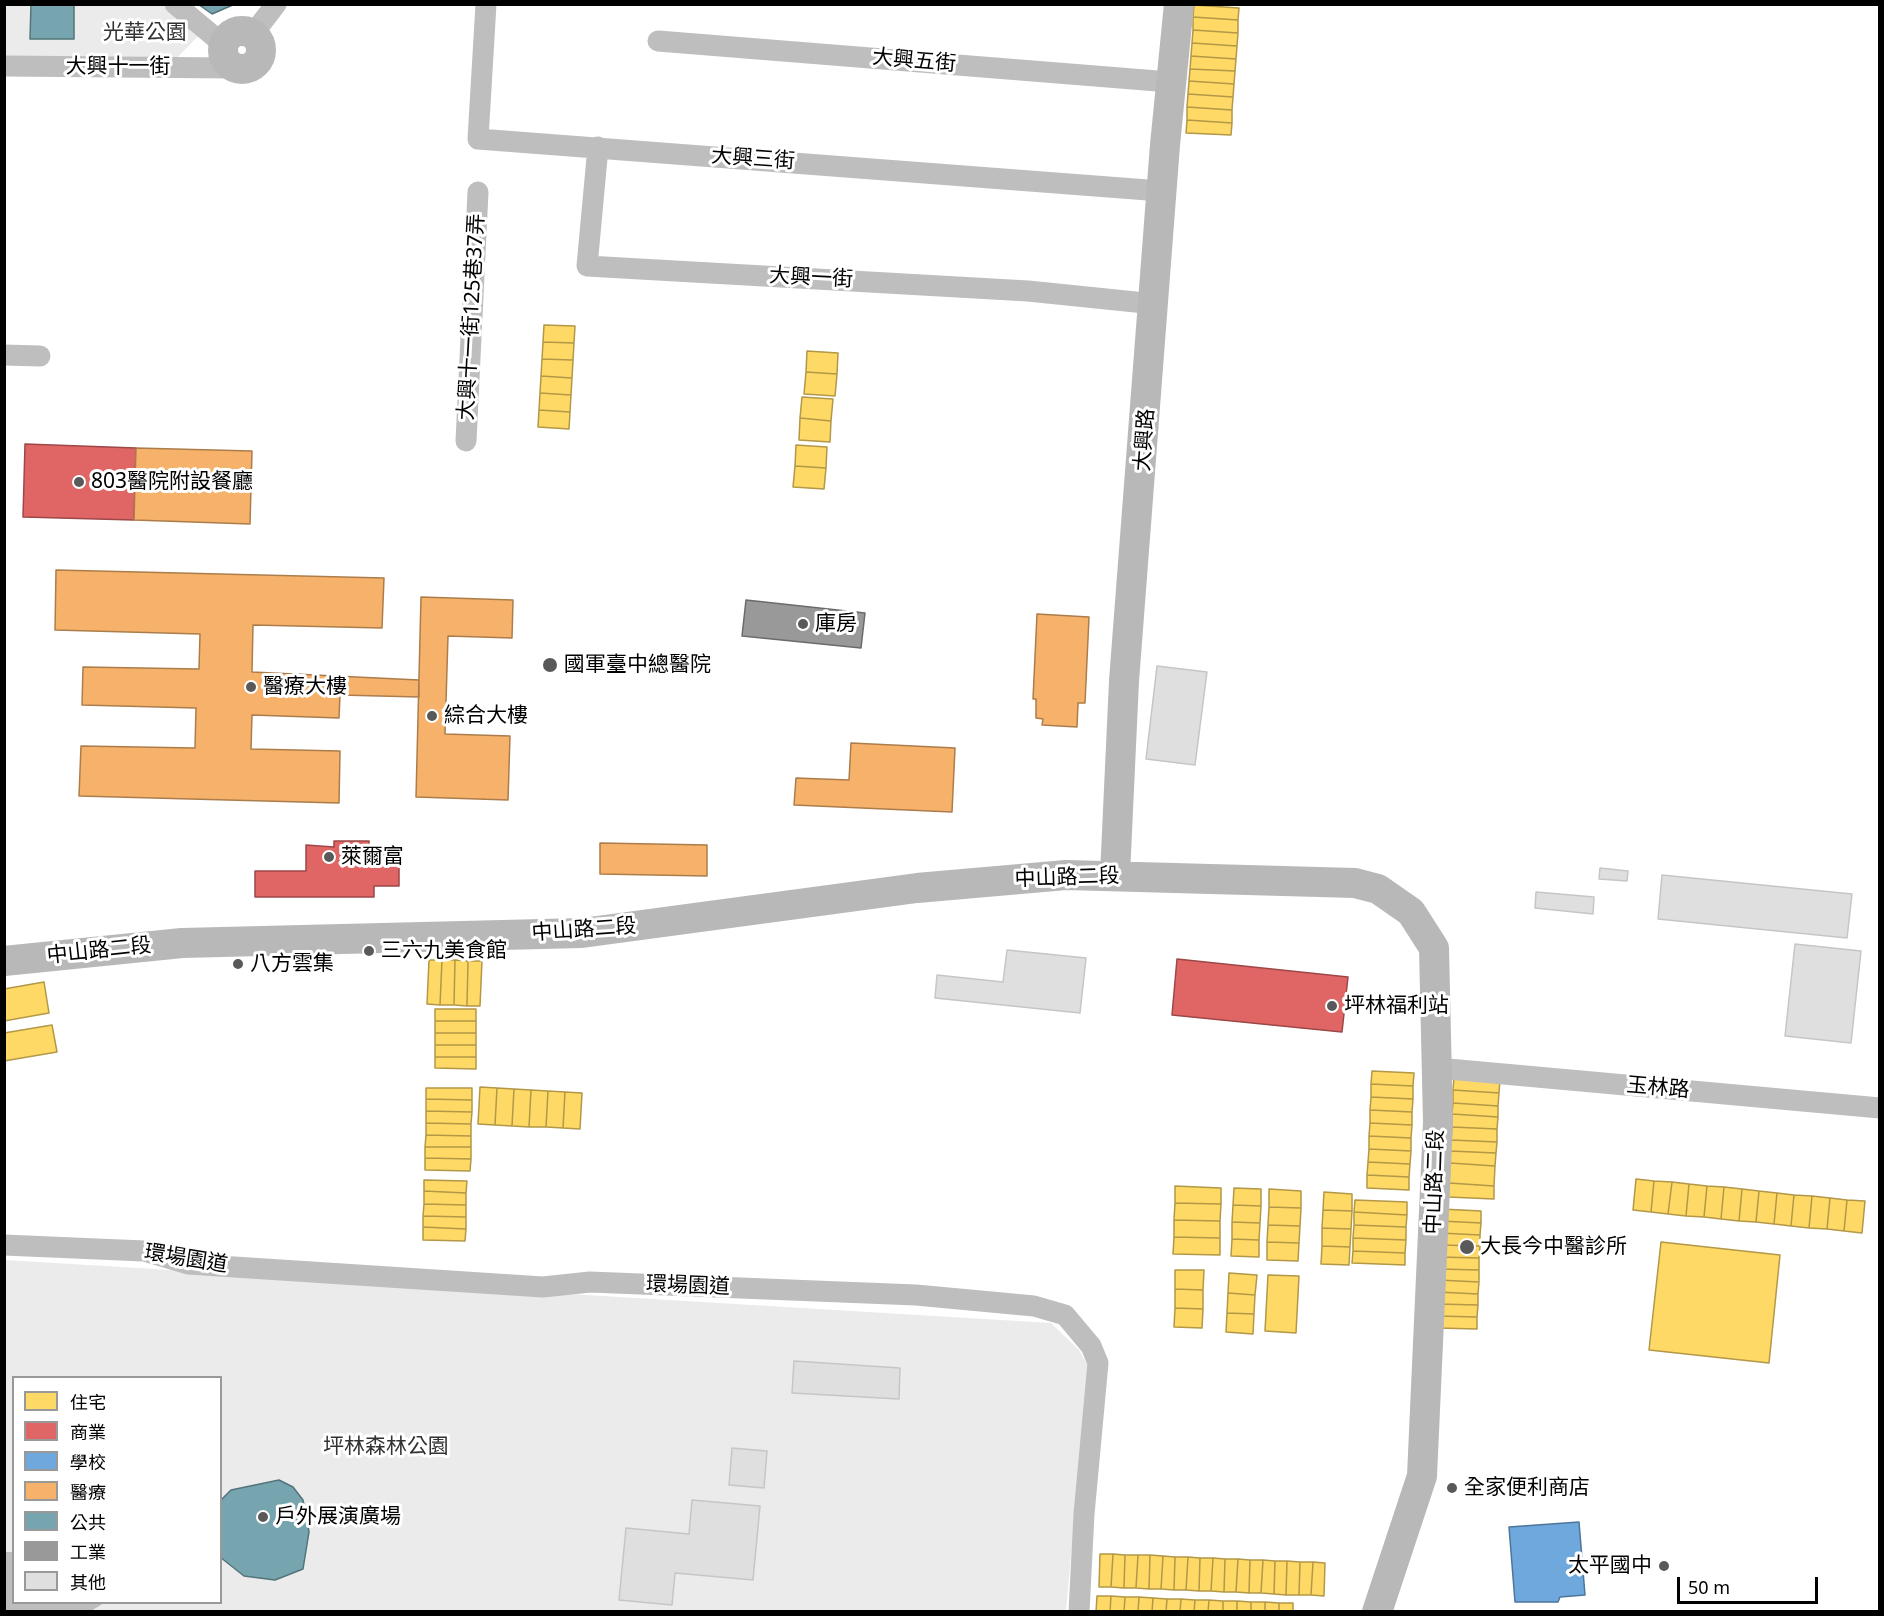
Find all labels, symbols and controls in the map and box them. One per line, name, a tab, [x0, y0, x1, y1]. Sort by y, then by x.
park label: 光華公園	[103, 20, 187, 46]
street label: 大興五街	[871, 45, 957, 77]
street label: 大興十一街	[66, 54, 170, 80]
street label: 大興三街	[710, 144, 796, 174]
street label: 大興十一街125巷37弄	[454, 213, 490, 421]
street label: 大興一街	[768, 263, 854, 293]
street label: 大興路	[1130, 408, 1160, 472]
place label: 803醫院附設餐廳	[91, 469, 253, 495]
marker: 803醫院附設餐廳	[72, 475, 86, 489]
place label: 庫房	[815, 611, 857, 637]
marker: 庫房	[796, 617, 810, 631]
place label: 國軍臺中總醫院	[564, 652, 711, 678]
marker: 國軍臺中總醫院	[541, 656, 559, 674]
place label: 醫療大樓	[263, 674, 347, 700]
marker: 醫療大樓	[244, 680, 258, 694]
place label: 綜合大樓	[444, 703, 528, 729]
marker: 綜合大樓	[425, 709, 439, 723]
place label: 萊爾富	[341, 844, 404, 870]
marker: 萊爾富	[322, 850, 336, 864]
street label: 中山路二段	[1014, 864, 1120, 892]
street label: 中山路二段	[531, 914, 637, 946]
street label: 中山路二段	[45, 933, 153, 969]
place label: 三六九美食館	[381, 938, 507, 964]
marker: 三六九美食館	[362, 944, 376, 958]
place label: 八方雲集	[250, 951, 334, 977]
marker: 八方雲集	[231, 957, 245, 971]
place label: 坪林福利站	[1344, 993, 1449, 1019]
marker: 坪林福利站	[1325, 999, 1339, 1013]
street label: 玉林路	[1626, 1073, 1690, 1103]
street label: 中山路二段	[1421, 1129, 1449, 1235]
place label: 大長今中醫診所	[1480, 1234, 1627, 1260]
marker: 大長今中醫診所	[1458, 1238, 1476, 1256]
street label: 環場園道	[143, 1240, 229, 1278]
street label: 環場園道	[646, 1272, 730, 1300]
legend	[12, 1376, 222, 1604]
text: 住宅	[70, 1390, 106, 1414]
text: 商業	[70, 1420, 106, 1444]
park label: 坪林森林公園	[323, 1434, 449, 1460]
text: 學校	[70, 1450, 106, 1474]
place label: 全家便利商店	[1464, 1475, 1590, 1501]
text: 醫療	[70, 1480, 106, 1504]
marker: 全家便利商店	[1445, 1481, 1459, 1495]
place label: 戶外展演廣場	[275, 1504, 401, 1530]
text: 公共	[70, 1510, 106, 1534]
marker: 戶外展演廣場	[256, 1510, 270, 1524]
text: 工業	[70, 1540, 106, 1564]
place label: 太平國中	[1568, 1553, 1652, 1579]
marker: 太平國中	[1657, 1559, 1671, 1573]
scale bar	[1680, 1565, 1821, 1603]
text: 其他	[70, 1570, 106, 1594]
text: 50 m	[1688, 1575, 1730, 1599]

